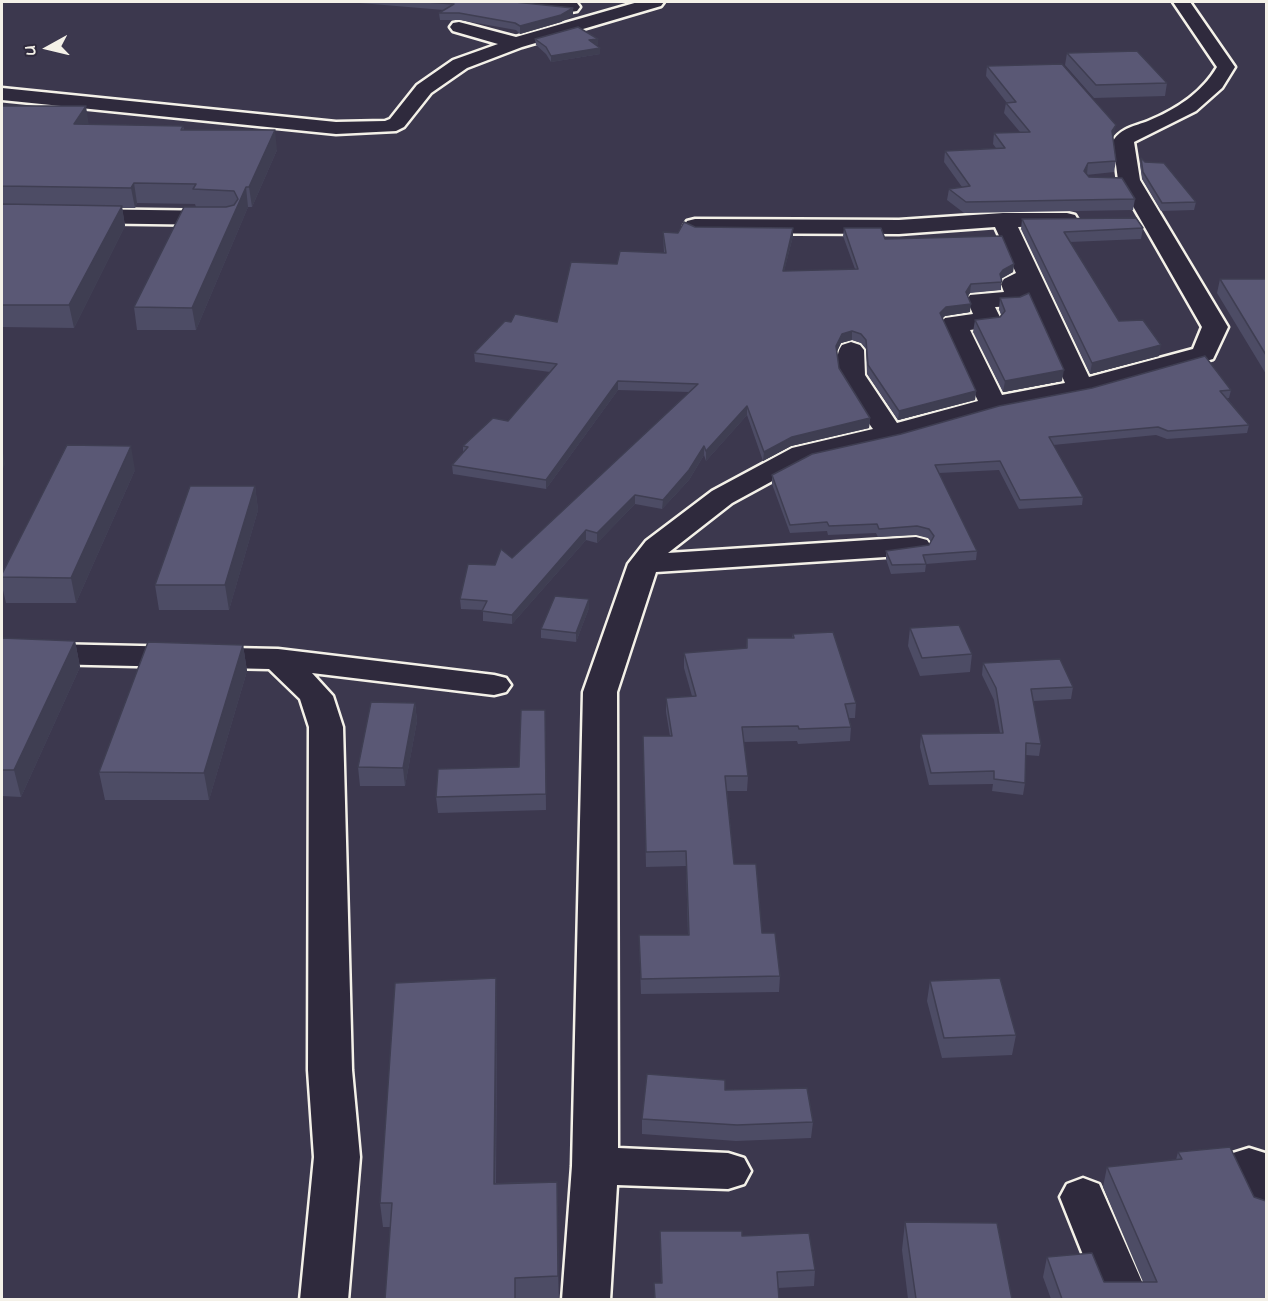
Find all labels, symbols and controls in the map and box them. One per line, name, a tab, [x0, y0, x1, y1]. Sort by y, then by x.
north arrow	[18, 18, 78, 78]
text: U	[19, 45, 42, 56]

